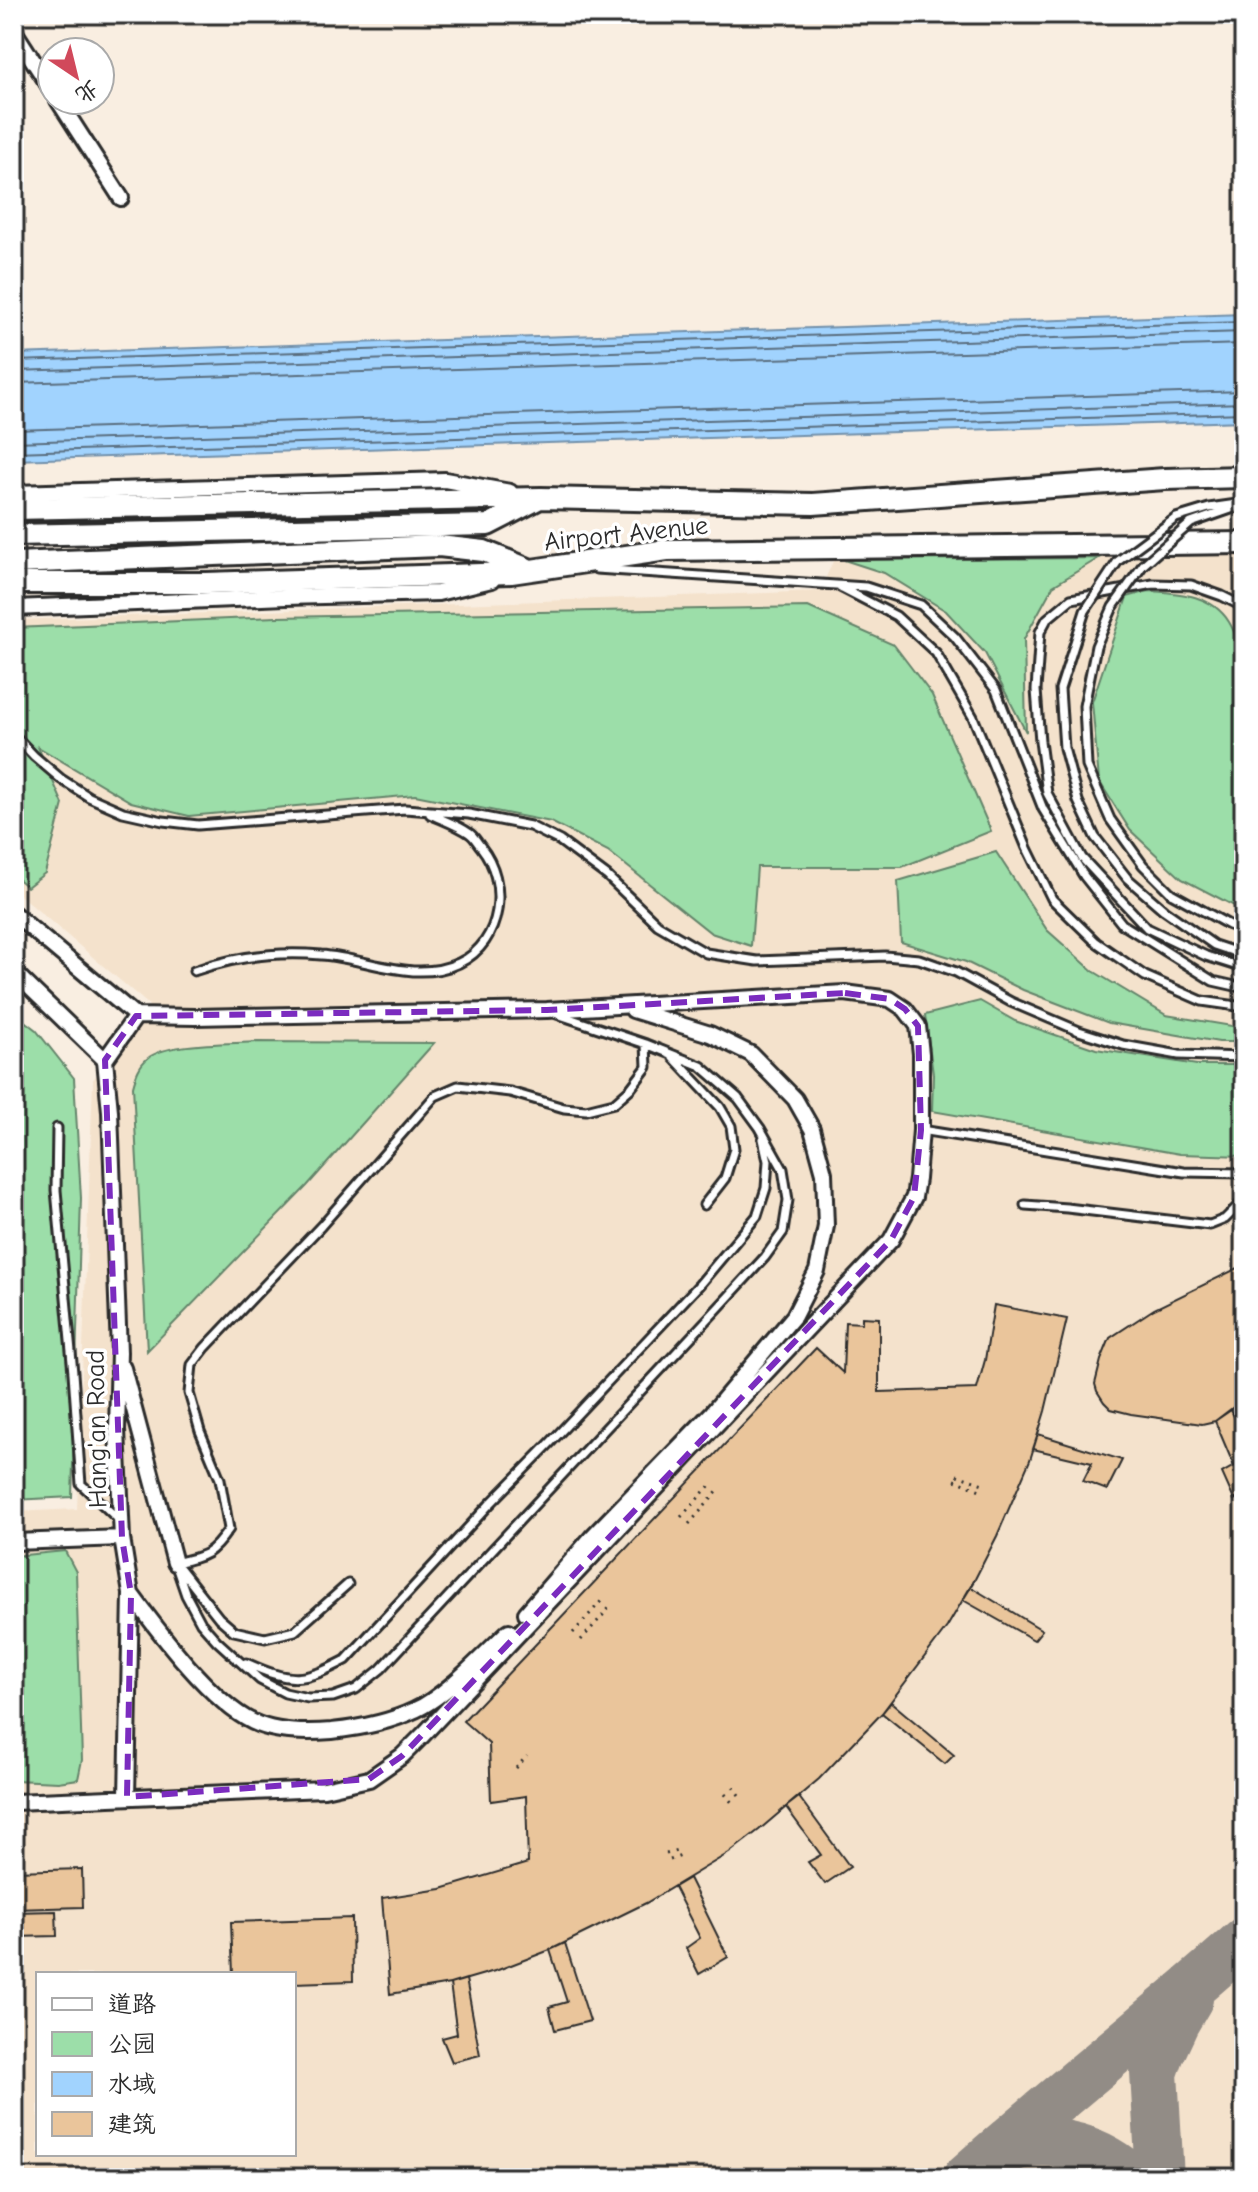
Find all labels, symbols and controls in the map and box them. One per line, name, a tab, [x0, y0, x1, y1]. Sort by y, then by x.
north arrow	[36, 36, 116, 116]
text: 北	[70, 75, 103, 109]
street label: Airport Avenue	[543, 510, 709, 558]
street label: Hang'an Road	[81, 1350, 113, 1508]
legend	[36, 1972, 296, 2156]
text: 道路	[108, 1990, 156, 2018]
text: 公园	[108, 2030, 156, 2058]
text: 水域	[108, 2070, 156, 2098]
text: 建筑	[108, 2110, 156, 2138]

